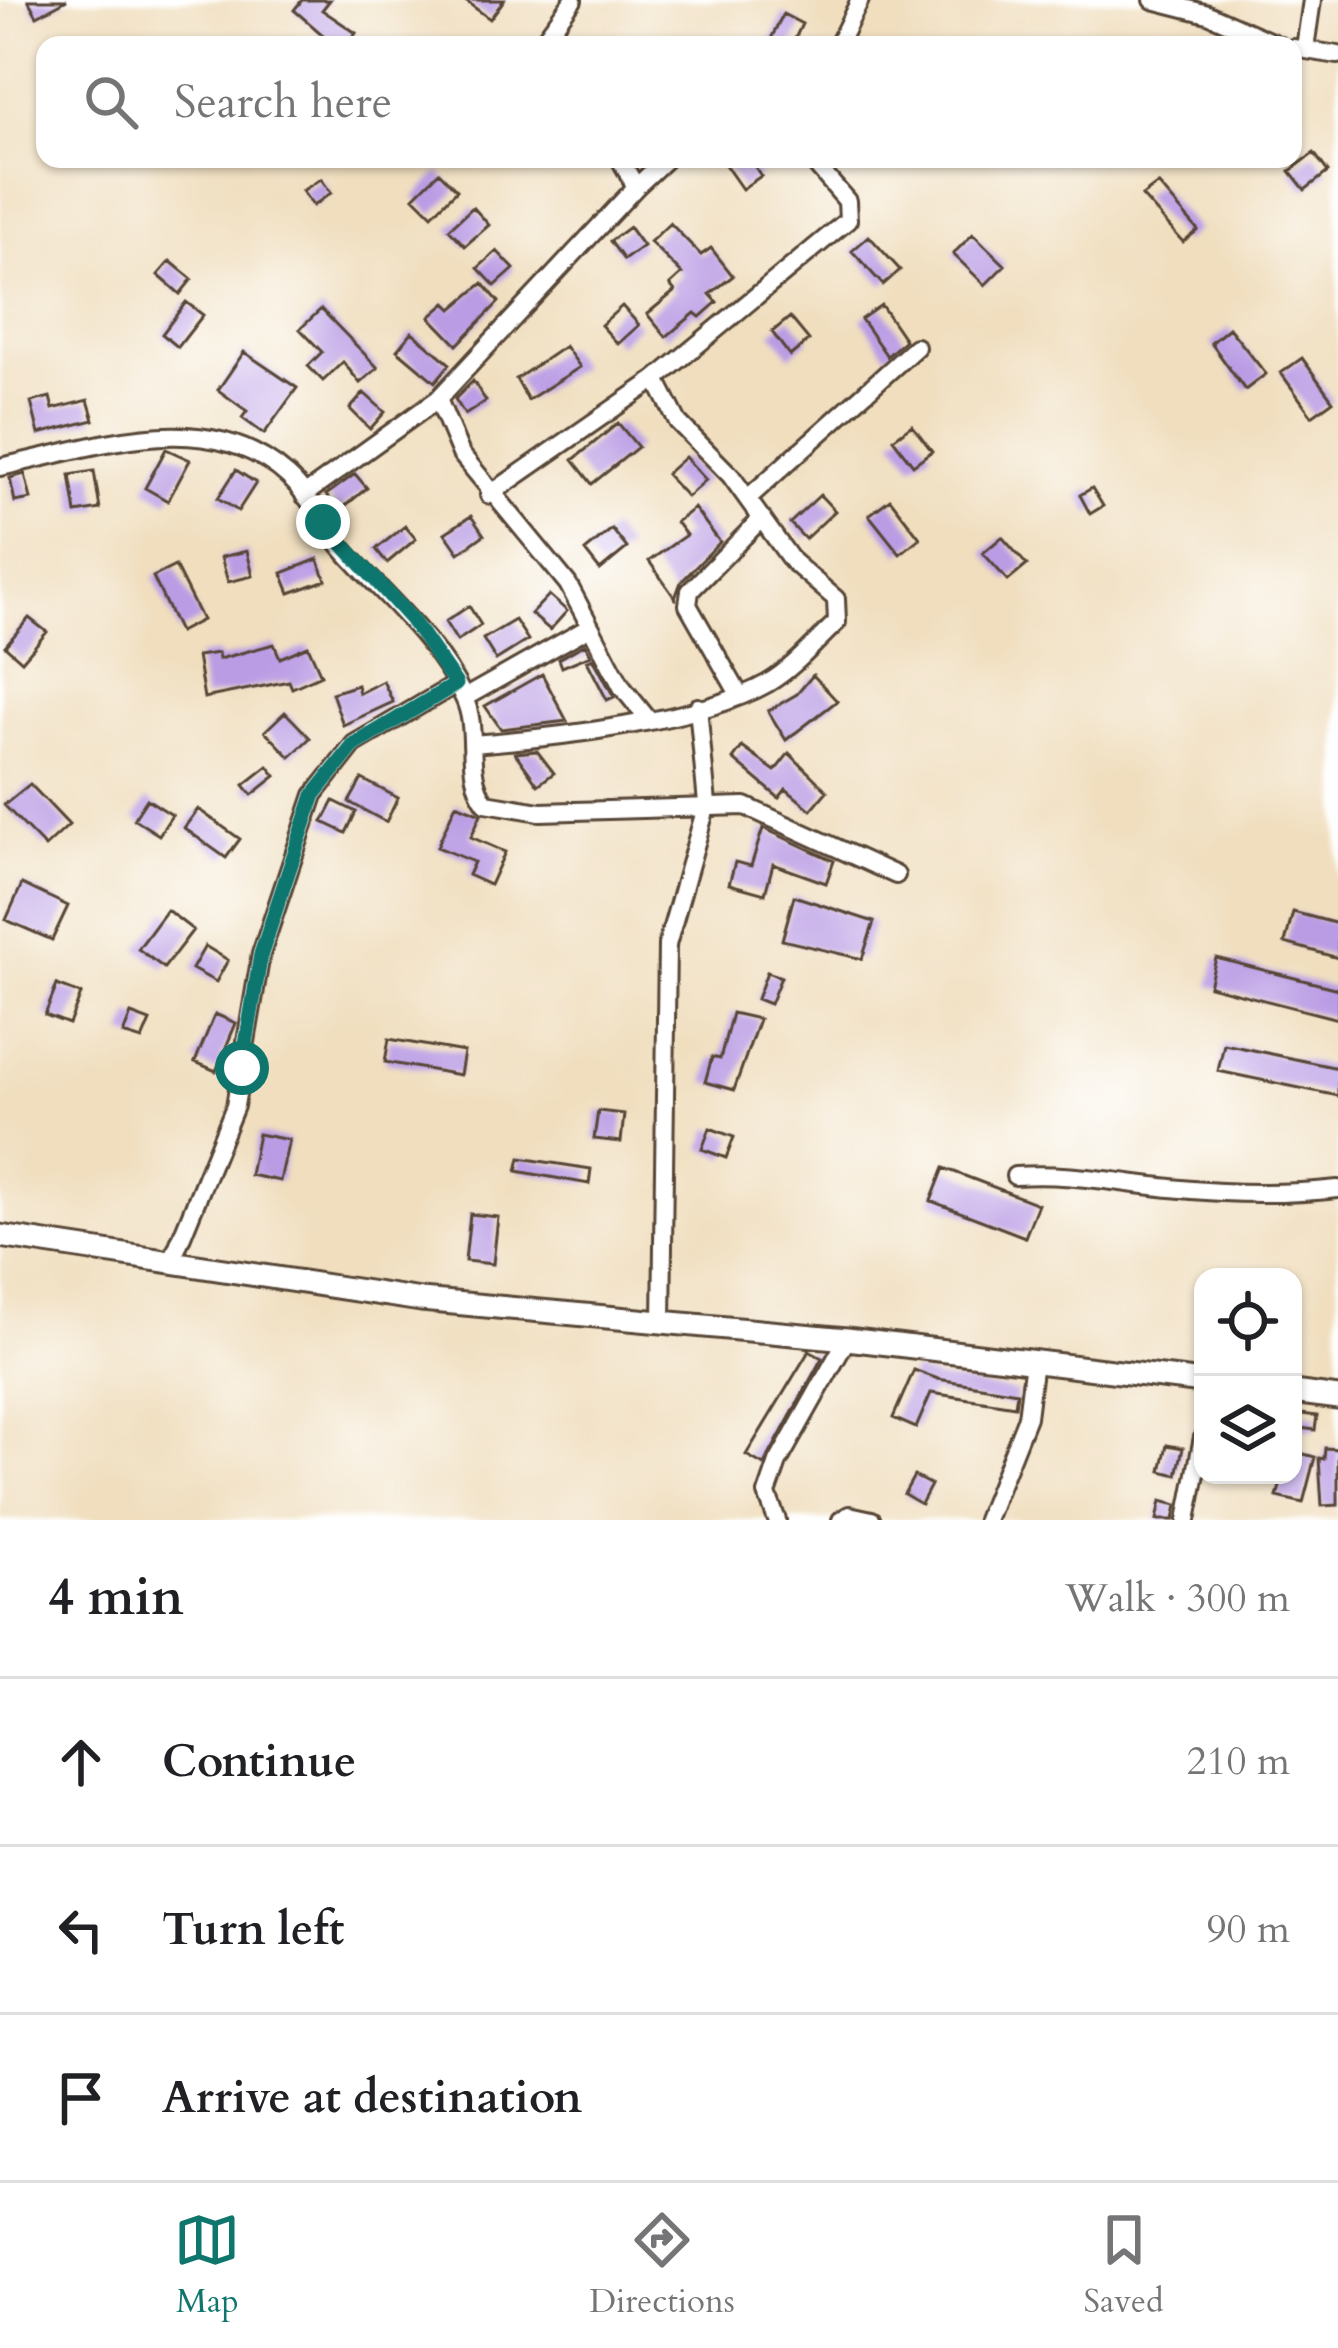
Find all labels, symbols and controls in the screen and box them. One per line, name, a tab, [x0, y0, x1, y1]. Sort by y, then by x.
search box	[36, 36, 1302, 168]
icon: search	[78, 69, 144, 135]
text: Search here	[174, 72, 392, 133]
route end	[296, 495, 350, 549]
route start	[215, 1041, 269, 1095]
map controls	[1194, 1268, 1302, 1484]
button: locate	[1194, 1268, 1302, 1376]
button: layers	[1194, 1376, 1302, 1484]
text: 4 min	[48, 1563, 184, 1633]
text: Walk · 300 m	[1065, 1572, 1290, 1625]
icon: ahead	[48, 1729, 114, 1795]
text: Continue	[162, 1731, 356, 1792]
text: 210 m	[1187, 1735, 1290, 1788]
icon: left	[48, 1897, 114, 1963]
text: Turn left	[162, 1899, 344, 1960]
text: 90 m	[1207, 1903, 1290, 1956]
icon: arrive	[48, 2065, 114, 2131]
text: Arrive at destination	[162, 2067, 582, 2128]
tab: Map	[174, 2207, 240, 2324]
tab: Directions	[589, 2207, 735, 2324]
tab: Saved	[1084, 2207, 1164, 2324]

